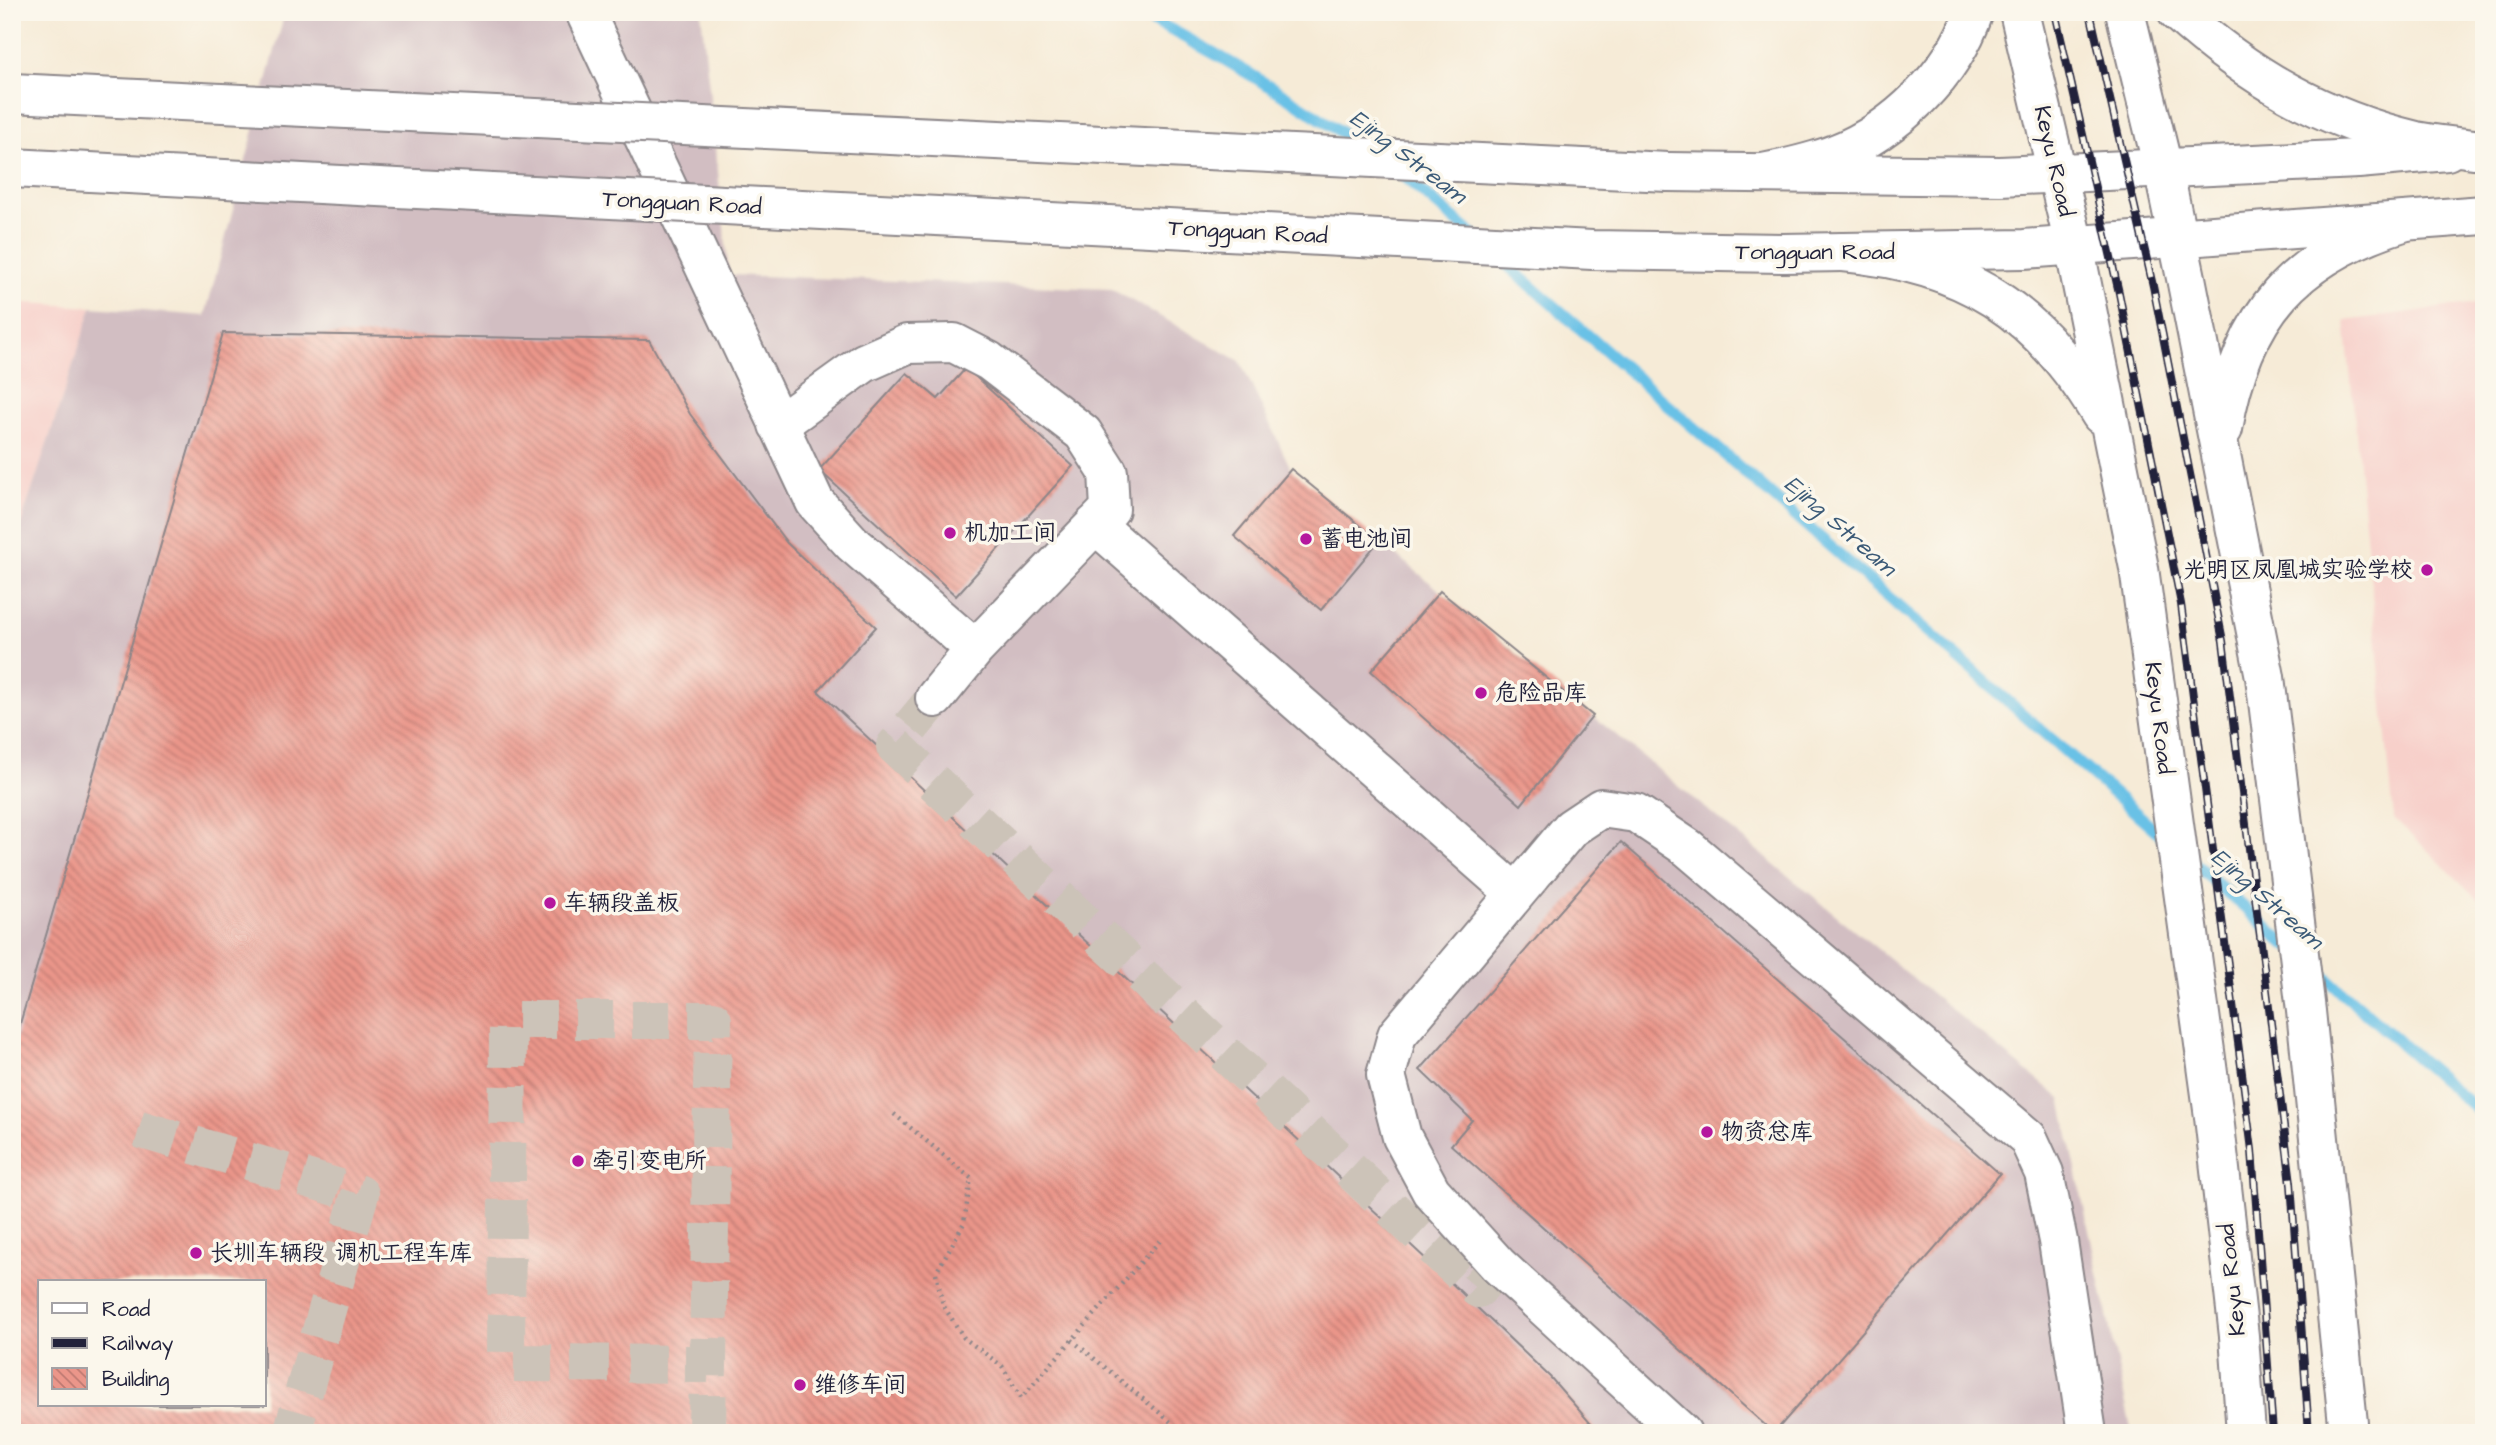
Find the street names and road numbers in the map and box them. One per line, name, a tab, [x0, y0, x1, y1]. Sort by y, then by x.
street label: Keyu Road	[2025, 102, 2082, 220]
street label: Tongguan Road	[602, 183, 763, 224]
street label: Tongguan Road	[1168, 212, 1329, 253]
street label: Tongguan Road	[1735, 236, 1895, 269]
street label: Keyu Road	[2135, 660, 2182, 776]
street label: Keyu Road	[2210, 1222, 2255, 1338]

